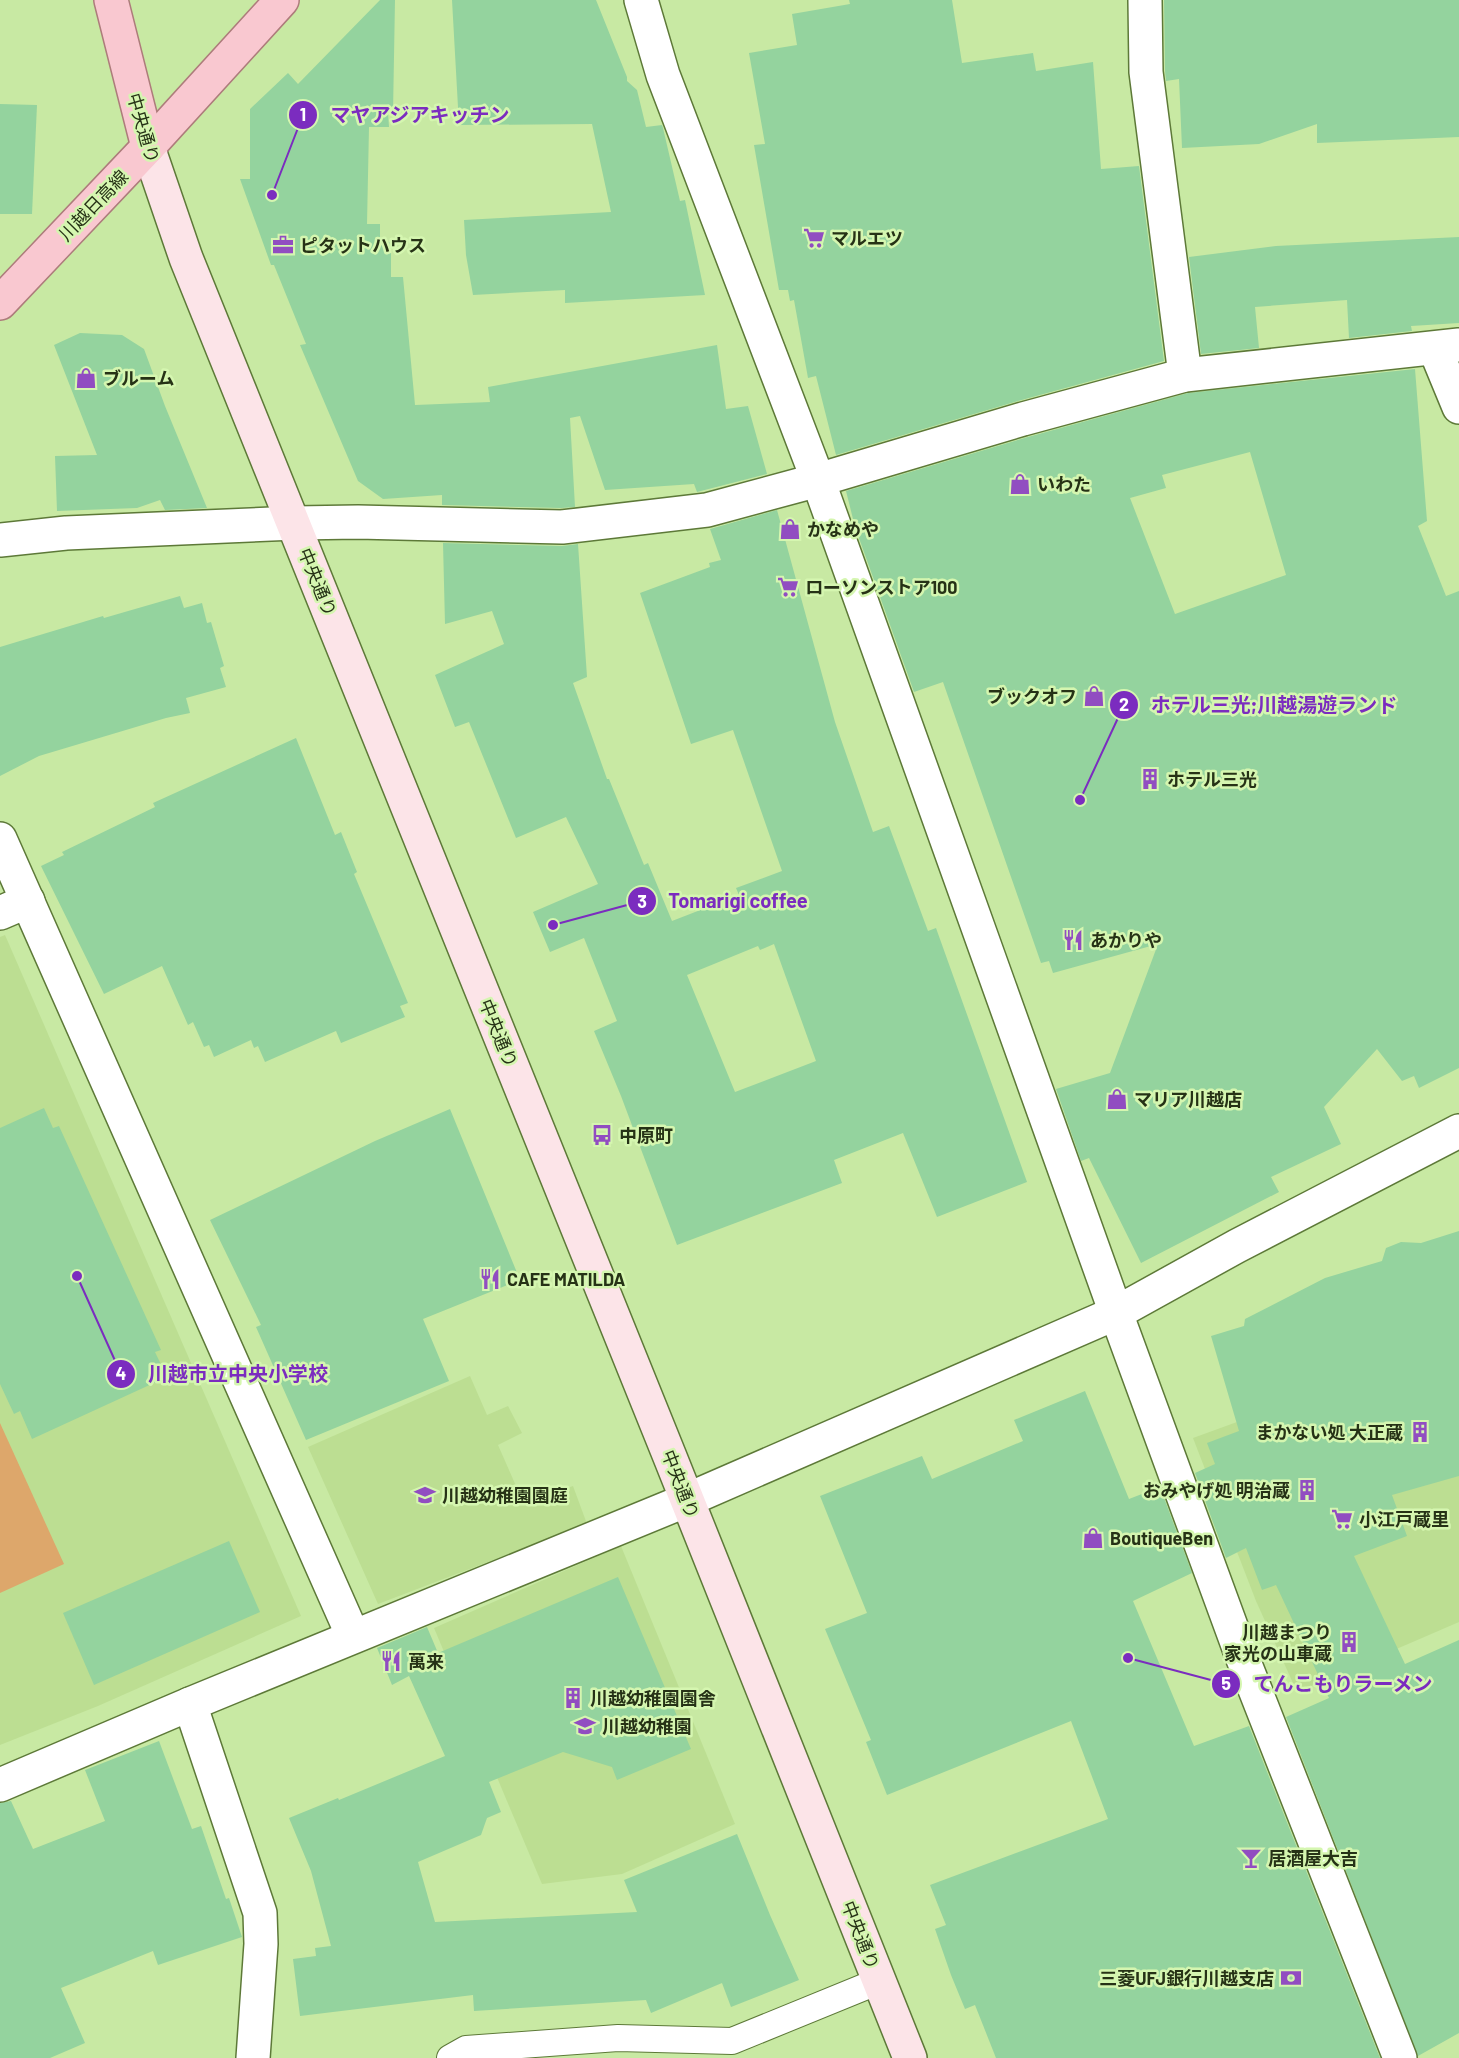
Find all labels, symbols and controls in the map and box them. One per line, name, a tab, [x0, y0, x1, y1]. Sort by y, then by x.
street label: 中央通り	[124, 90, 164, 166]
callout: マヤアジアキッチン	[288, 96, 522, 134]
text: マヤアジアキッチン	[330, 102, 510, 126]
text: 1	[300, 103, 306, 125]
street label: 川越日高線	[54, 165, 132, 245]
supermarket icon: マルエツ	[802, 226, 826, 250]
place label: マルエツ	[831, 227, 903, 249]
office icon: ピタットハウス	[271, 233, 295, 257]
place label: ピタットハウス	[300, 234, 426, 256]
shop icon: ブルーム	[74, 366, 98, 390]
place label: ブルーム	[103, 367, 174, 389]
shop icon: いわた	[1008, 472, 1032, 496]
place label: いわた	[1037, 473, 1091, 495]
shop icon: かなめや	[778, 517, 802, 541]
place label: かなめや	[807, 518, 879, 540]
street label: 中央通り	[294, 545, 342, 619]
supermarket icon: ローソンストア100	[776, 575, 800, 599]
place label: ローソンストア100	[805, 576, 958, 598]
shop icon: ブックオフ	[1082, 684, 1106, 708]
place label: ブックオフ	[987, 685, 1077, 707]
callout: ホテル三光;川越湯遊ランド	[1109, 686, 1409, 724]
text: ホテル三光;川越湯遊ランド	[1151, 692, 1397, 716]
text: 2	[1119, 693, 1129, 715]
building icon: ホテル三光	[1138, 767, 1162, 791]
place label: ホテル三光	[1167, 768, 1257, 790]
callout: Tomarigi coffee	[627, 882, 820, 920]
text: Tomarigi coffee	[668, 888, 808, 912]
text: 3	[637, 890, 647, 912]
restaurant icon: あかりや	[1061, 928, 1085, 952]
place label: あかりや	[1090, 929, 1162, 951]
street label: 中央通り	[475, 996, 523, 1070]
shop icon: マリア川越店	[1105, 1087, 1129, 1111]
place label: マリア川越店	[1134, 1088, 1242, 1110]
bus stop icon: 中原町	[590, 1123, 614, 1147]
place label: 中原町	[619, 1124, 673, 1146]
restaurant icon: CAFE MATILDA	[478, 1267, 502, 1291]
place label: CAFE MATILDA	[507, 1268, 625, 1290]
callout: 川越市立中央小学校	[106, 1355, 340, 1393]
text: 川越市立中央小学校	[148, 1361, 328, 1385]
text: 4	[116, 1362, 127, 1384]
building icon: まかない処 大正蔵	[1408, 1420, 1432, 1444]
place label: まかない処 大正蔵	[1255, 1421, 1403, 1443]
street label: 中央通り	[658, 1446, 704, 1522]
building icon: おみやげ処 明治蔵	[1295, 1478, 1319, 1502]
place label: おみやげ処 明治蔵	[1142, 1479, 1290, 1501]
school or university icon: 川越幼稚園園庭	[413, 1483, 437, 1507]
place label: 川越幼稚園園庭	[442, 1484, 568, 1506]
supermarket icon: 小江戸蔵里	[1330, 1507, 1354, 1531]
place label: 小江戸蔵里	[1359, 1508, 1449, 1530]
shop icon: BoutiqueBen	[1081, 1526, 1105, 1550]
place label: BoutiqueBen	[1110, 1527, 1213, 1549]
place label: 川越まつり 家光の山車蔵	[1224, 1621, 1332, 1664]
building icon: 川越まつり 家光の山車蔵	[1337, 1630, 1361, 1654]
restaurant icon: 萬来	[379, 1649, 403, 1673]
place label: 萬来	[408, 1650, 444, 1672]
callout: てんこもりラーメン	[1211, 1665, 1445, 1703]
text: てんこもりラーメン	[1253, 1671, 1433, 1695]
text: 5	[1221, 1672, 1231, 1694]
building icon: 川越幼稚園園舎	[561, 1686, 585, 1710]
place label: 川越幼稚園園舎	[590, 1687, 716, 1709]
school or university icon: 川越幼稚園	[573, 1714, 597, 1738]
place label: 川越幼稚園	[602, 1715, 692, 1737]
bar icon: 居酒屋大吉	[1239, 1846, 1263, 1870]
place label: 居酒屋大吉	[1268, 1847, 1358, 1869]
street label: 中央通り	[838, 1897, 884, 1973]
bank icon: 三菱UFJ銀行川越支店	[1279, 1966, 1303, 1990]
place label: 三菱UFJ銀行川越支店	[1099, 1967, 1274, 1989]

